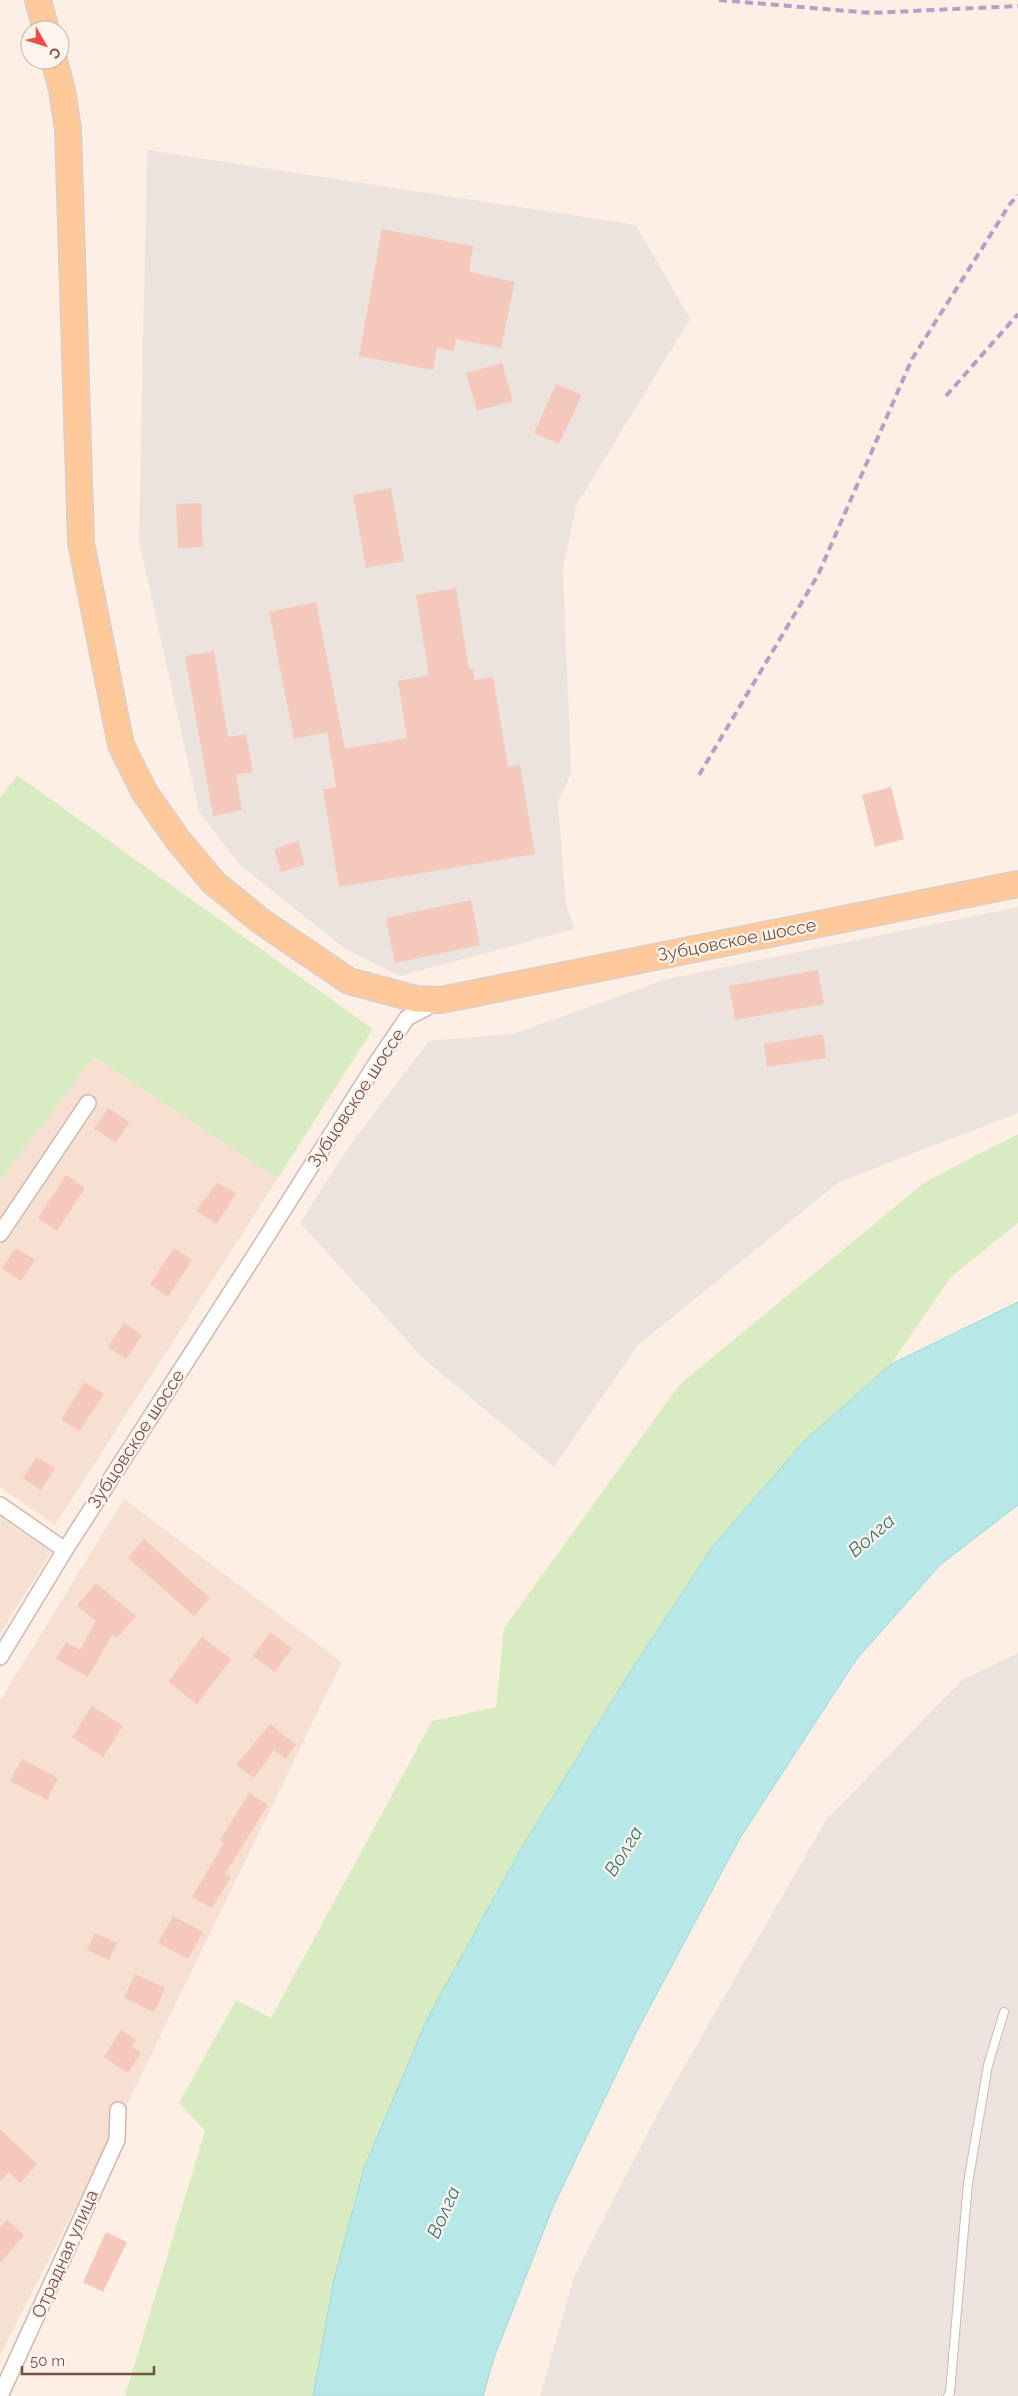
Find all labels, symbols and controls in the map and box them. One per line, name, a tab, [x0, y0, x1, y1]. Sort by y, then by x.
north arrow	[20, 20, 70, 70]
text: С	[46, 44, 64, 62]
street label: Зубцовское шоссе	[656, 914, 818, 965]
street label: Зубцовское шоссе	[303, 1024, 408, 1171]
street label: Зубцовское шоссе	[83, 1365, 188, 1512]
water label: Волга	[843, 1509, 899, 1561]
water label: Волга	[599, 1822, 647, 1880]
water label: Волга	[422, 2183, 464, 2241]
street label: Отрадная улица	[27, 2186, 102, 2321]
scale bar	[22, 2344, 155, 2376]
text: 50 m	[30, 2352, 65, 2370]

